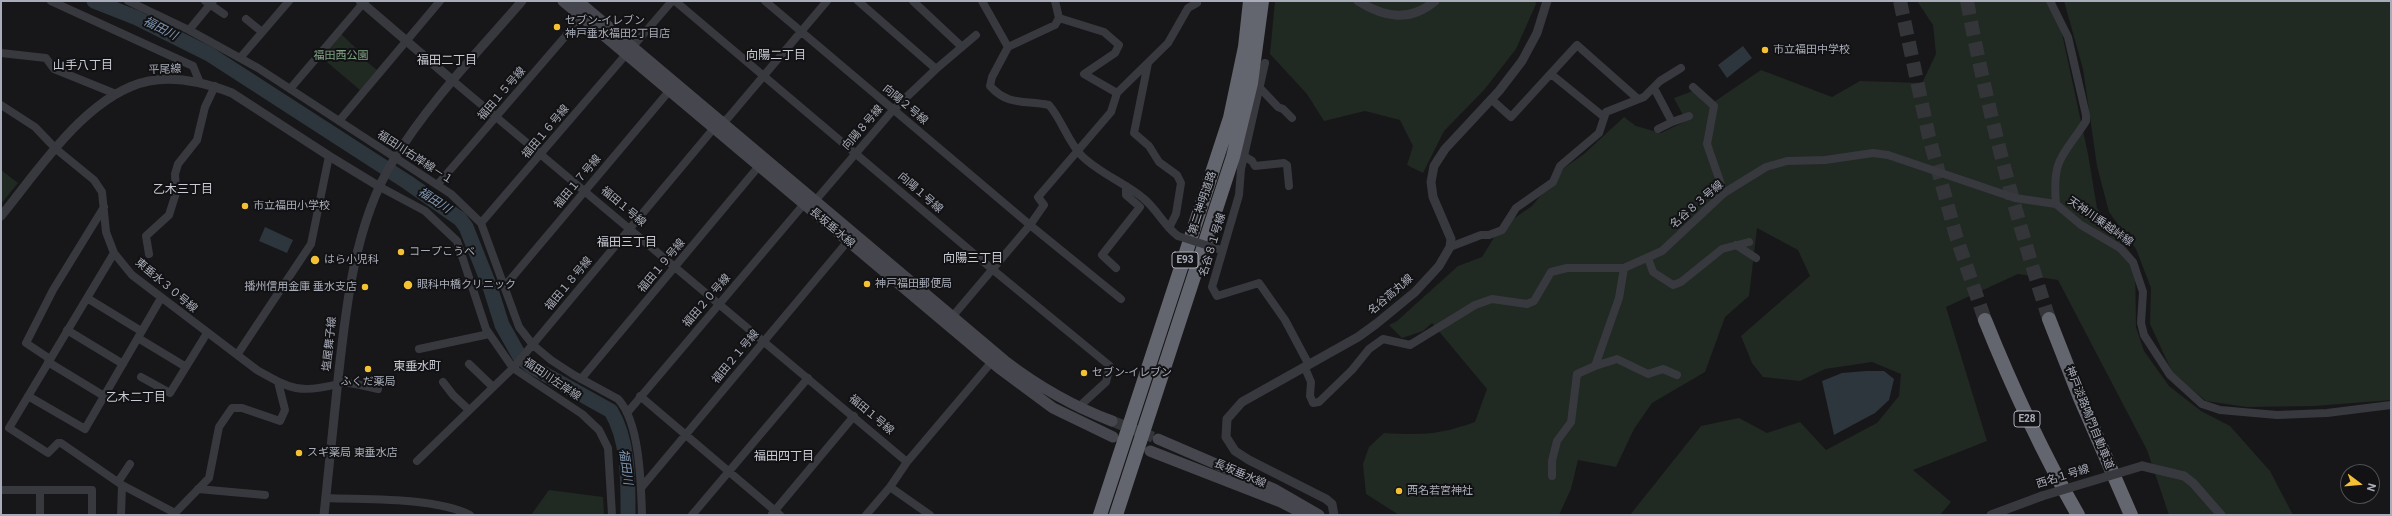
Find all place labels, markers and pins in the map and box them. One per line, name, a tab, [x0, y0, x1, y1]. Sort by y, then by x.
place label: セブン-イレブン 神戸垂水福田2丁目店	[565, 14, 670, 40]
marker: セブン-イレブン 神戸垂水福田2丁目店	[552, 22, 562, 32]
place label: 市立福田中学校	[1773, 43, 1850, 57]
marker: 市立福田中学校	[1760, 45, 1770, 55]
place label: 市立福田小学校	[253, 199, 330, 213]
marker: 市立福田小学校	[240, 201, 250, 211]
place label: コープこうべ	[409, 245, 475, 259]
marker: コープこうべ	[396, 247, 406, 257]
place label: はら小児科	[324, 253, 379, 267]
marker: はら小児科	[309, 254, 321, 266]
place label: 神戸福田郵便局	[875, 277, 952, 291]
place label: 眼科中橋クリニック	[417, 278, 516, 292]
marker: 眼科中橋クリニック	[402, 279, 414, 291]
marker: 神戸福田郵便局	[862, 279, 872, 289]
place label: 播州信用金庫 垂水支店	[244, 280, 357, 294]
marker: 播州信用金庫 垂水支店	[360, 282, 370, 292]
marker: ふくだ薬局	[363, 364, 373, 374]
place label: セブン-イレブン	[1092, 366, 1172, 380]
marker: セブン-イレブン	[1079, 368, 1089, 378]
place label: ふくだ薬局	[341, 375, 395, 389]
place label: スギ薬局 東垂水店	[307, 446, 398, 460]
marker: スギ薬局 東垂水店	[294, 448, 304, 458]
place label: 西名若宮神社	[1407, 484, 1473, 498]
marker: 西名若宮神社	[1394, 486, 1404, 496]

